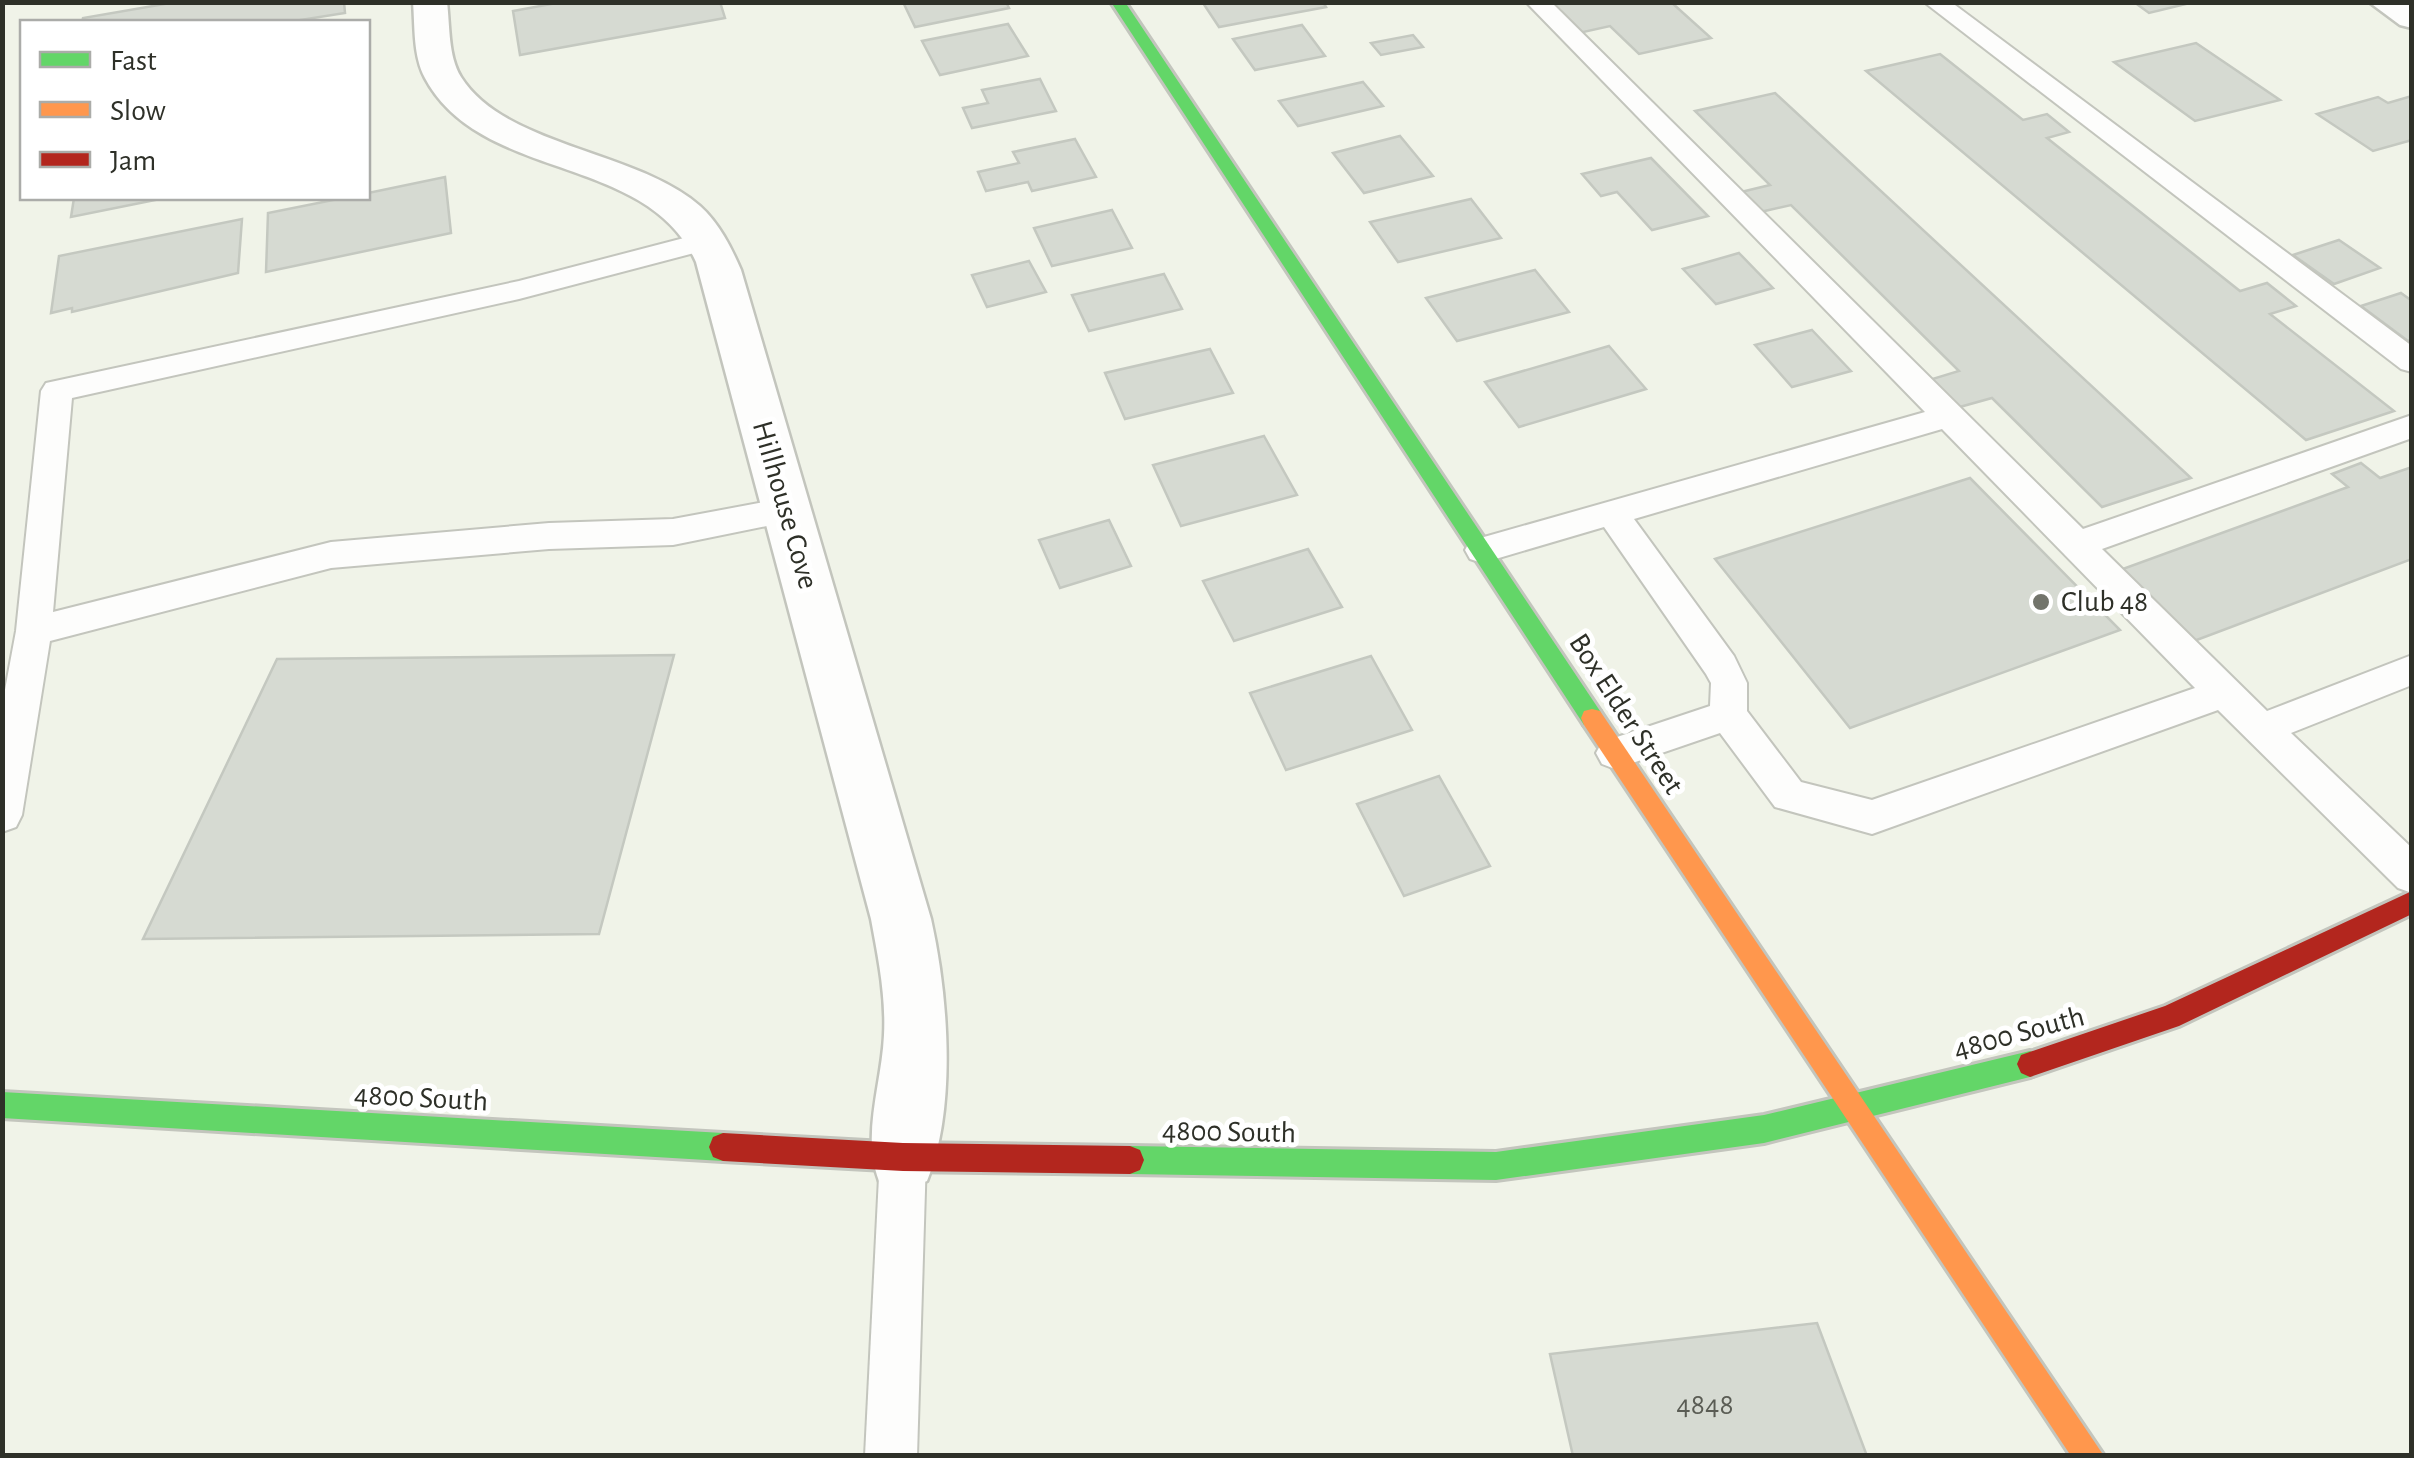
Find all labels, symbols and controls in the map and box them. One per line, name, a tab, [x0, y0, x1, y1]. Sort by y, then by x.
legend	[20, 20, 370, 200]
text: Fast	[110, 46, 157, 76]
text: Slow	[110, 96, 166, 126]
text: Jam	[110, 146, 156, 176]
street label: Hillhouse Cove	[747, 417, 823, 593]
place label: Club 48	[2061, 587, 2148, 617]
marker: Club 48	[2030, 591, 2052, 613]
street label: Box Elder Street	[1563, 628, 1689, 800]
street label: 4800 South	[1950, 1001, 2088, 1065]
street label: 4800 South	[353, 1080, 489, 1116]
street label: 4800 South	[1162, 1116, 1296, 1148]
house number: 4848	[1676, 1390, 1734, 1420]

